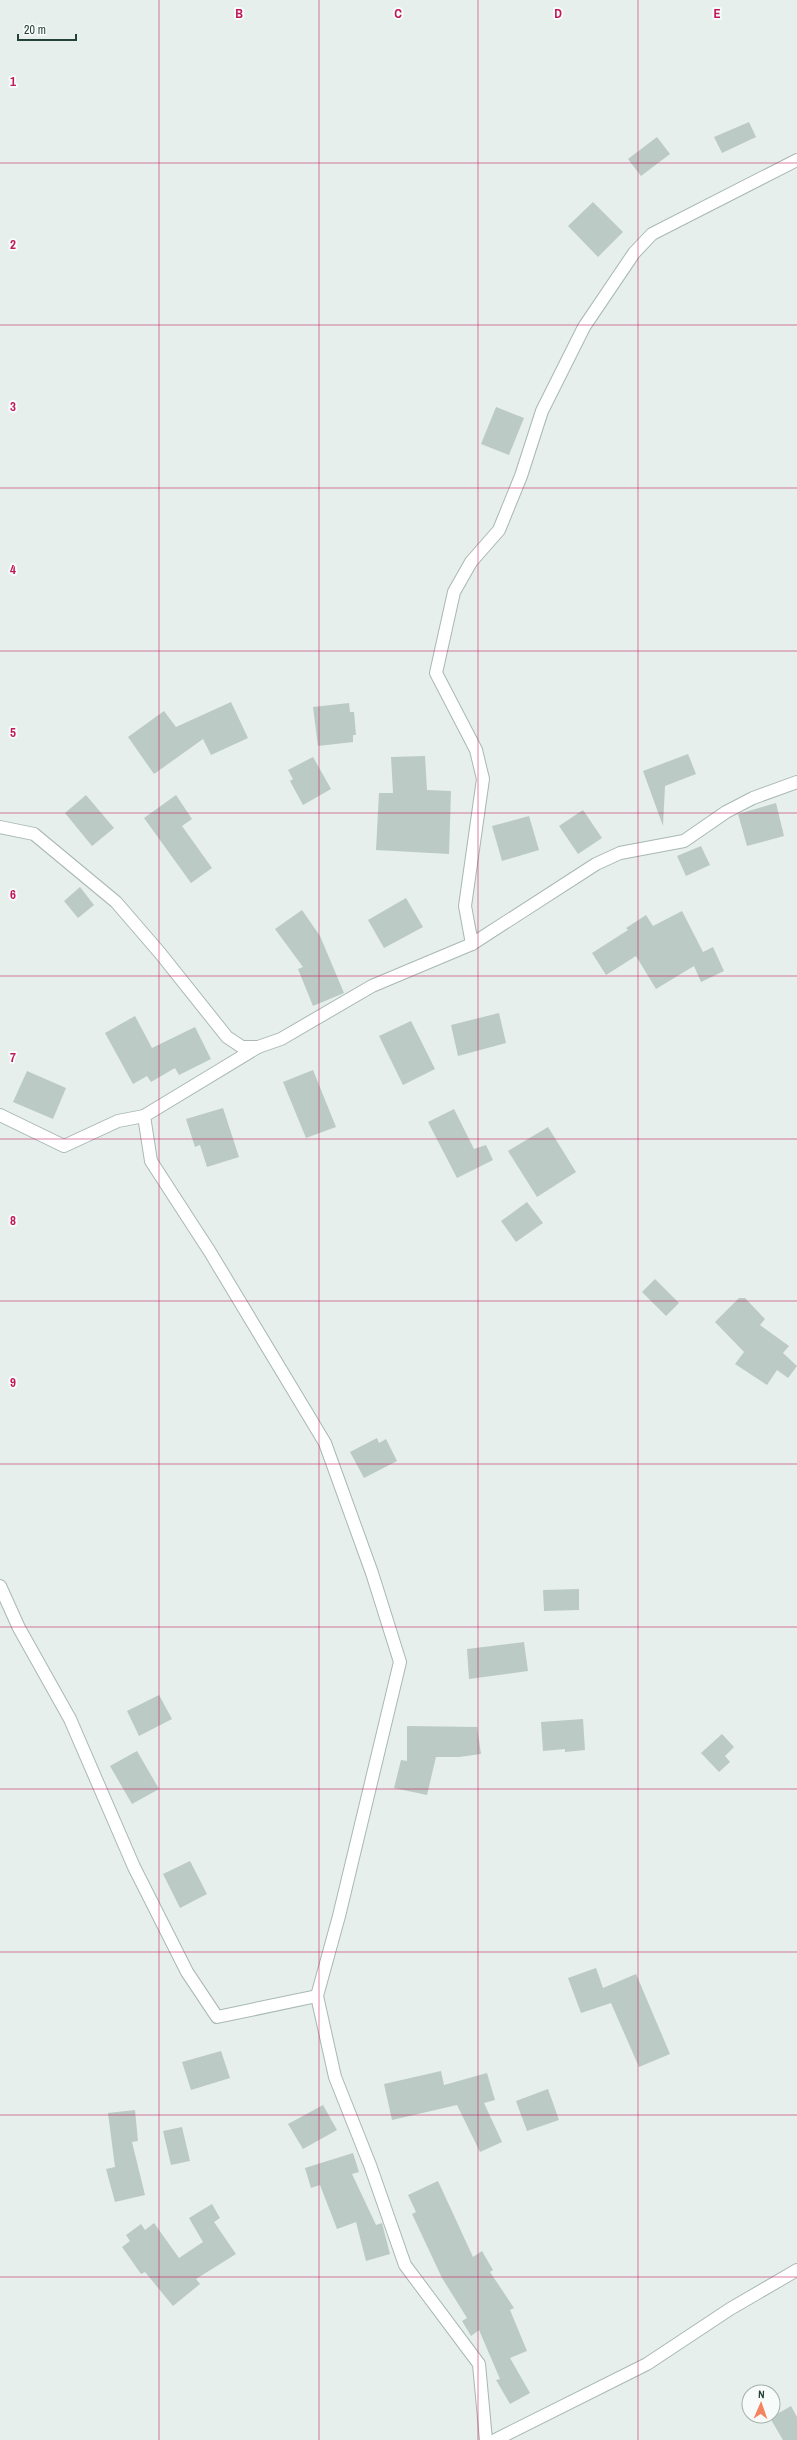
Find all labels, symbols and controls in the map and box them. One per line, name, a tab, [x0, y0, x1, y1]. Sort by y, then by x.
text: B	[235, 5, 243, 22]
text: C	[394, 5, 402, 22]
text: D	[554, 5, 562, 22]
text: E	[713, 5, 721, 22]
scale bar	[18, 16, 76, 42]
text: 20 m	[24, 22, 46, 38]
text: 1	[10, 73, 16, 90]
text: 2	[10, 236, 16, 253]
text: 3	[10, 398, 16, 415]
text: 4	[10, 561, 16, 578]
text: 5	[10, 724, 16, 741]
text: 6	[10, 886, 16, 903]
text: 7	[10, 1049, 16, 1066]
text: 8	[10, 1212, 16, 1229]
text: 9	[10, 1374, 16, 1391]
north arrow	[741, 2384, 781, 2424]
text: N	[758, 2387, 765, 2401]

